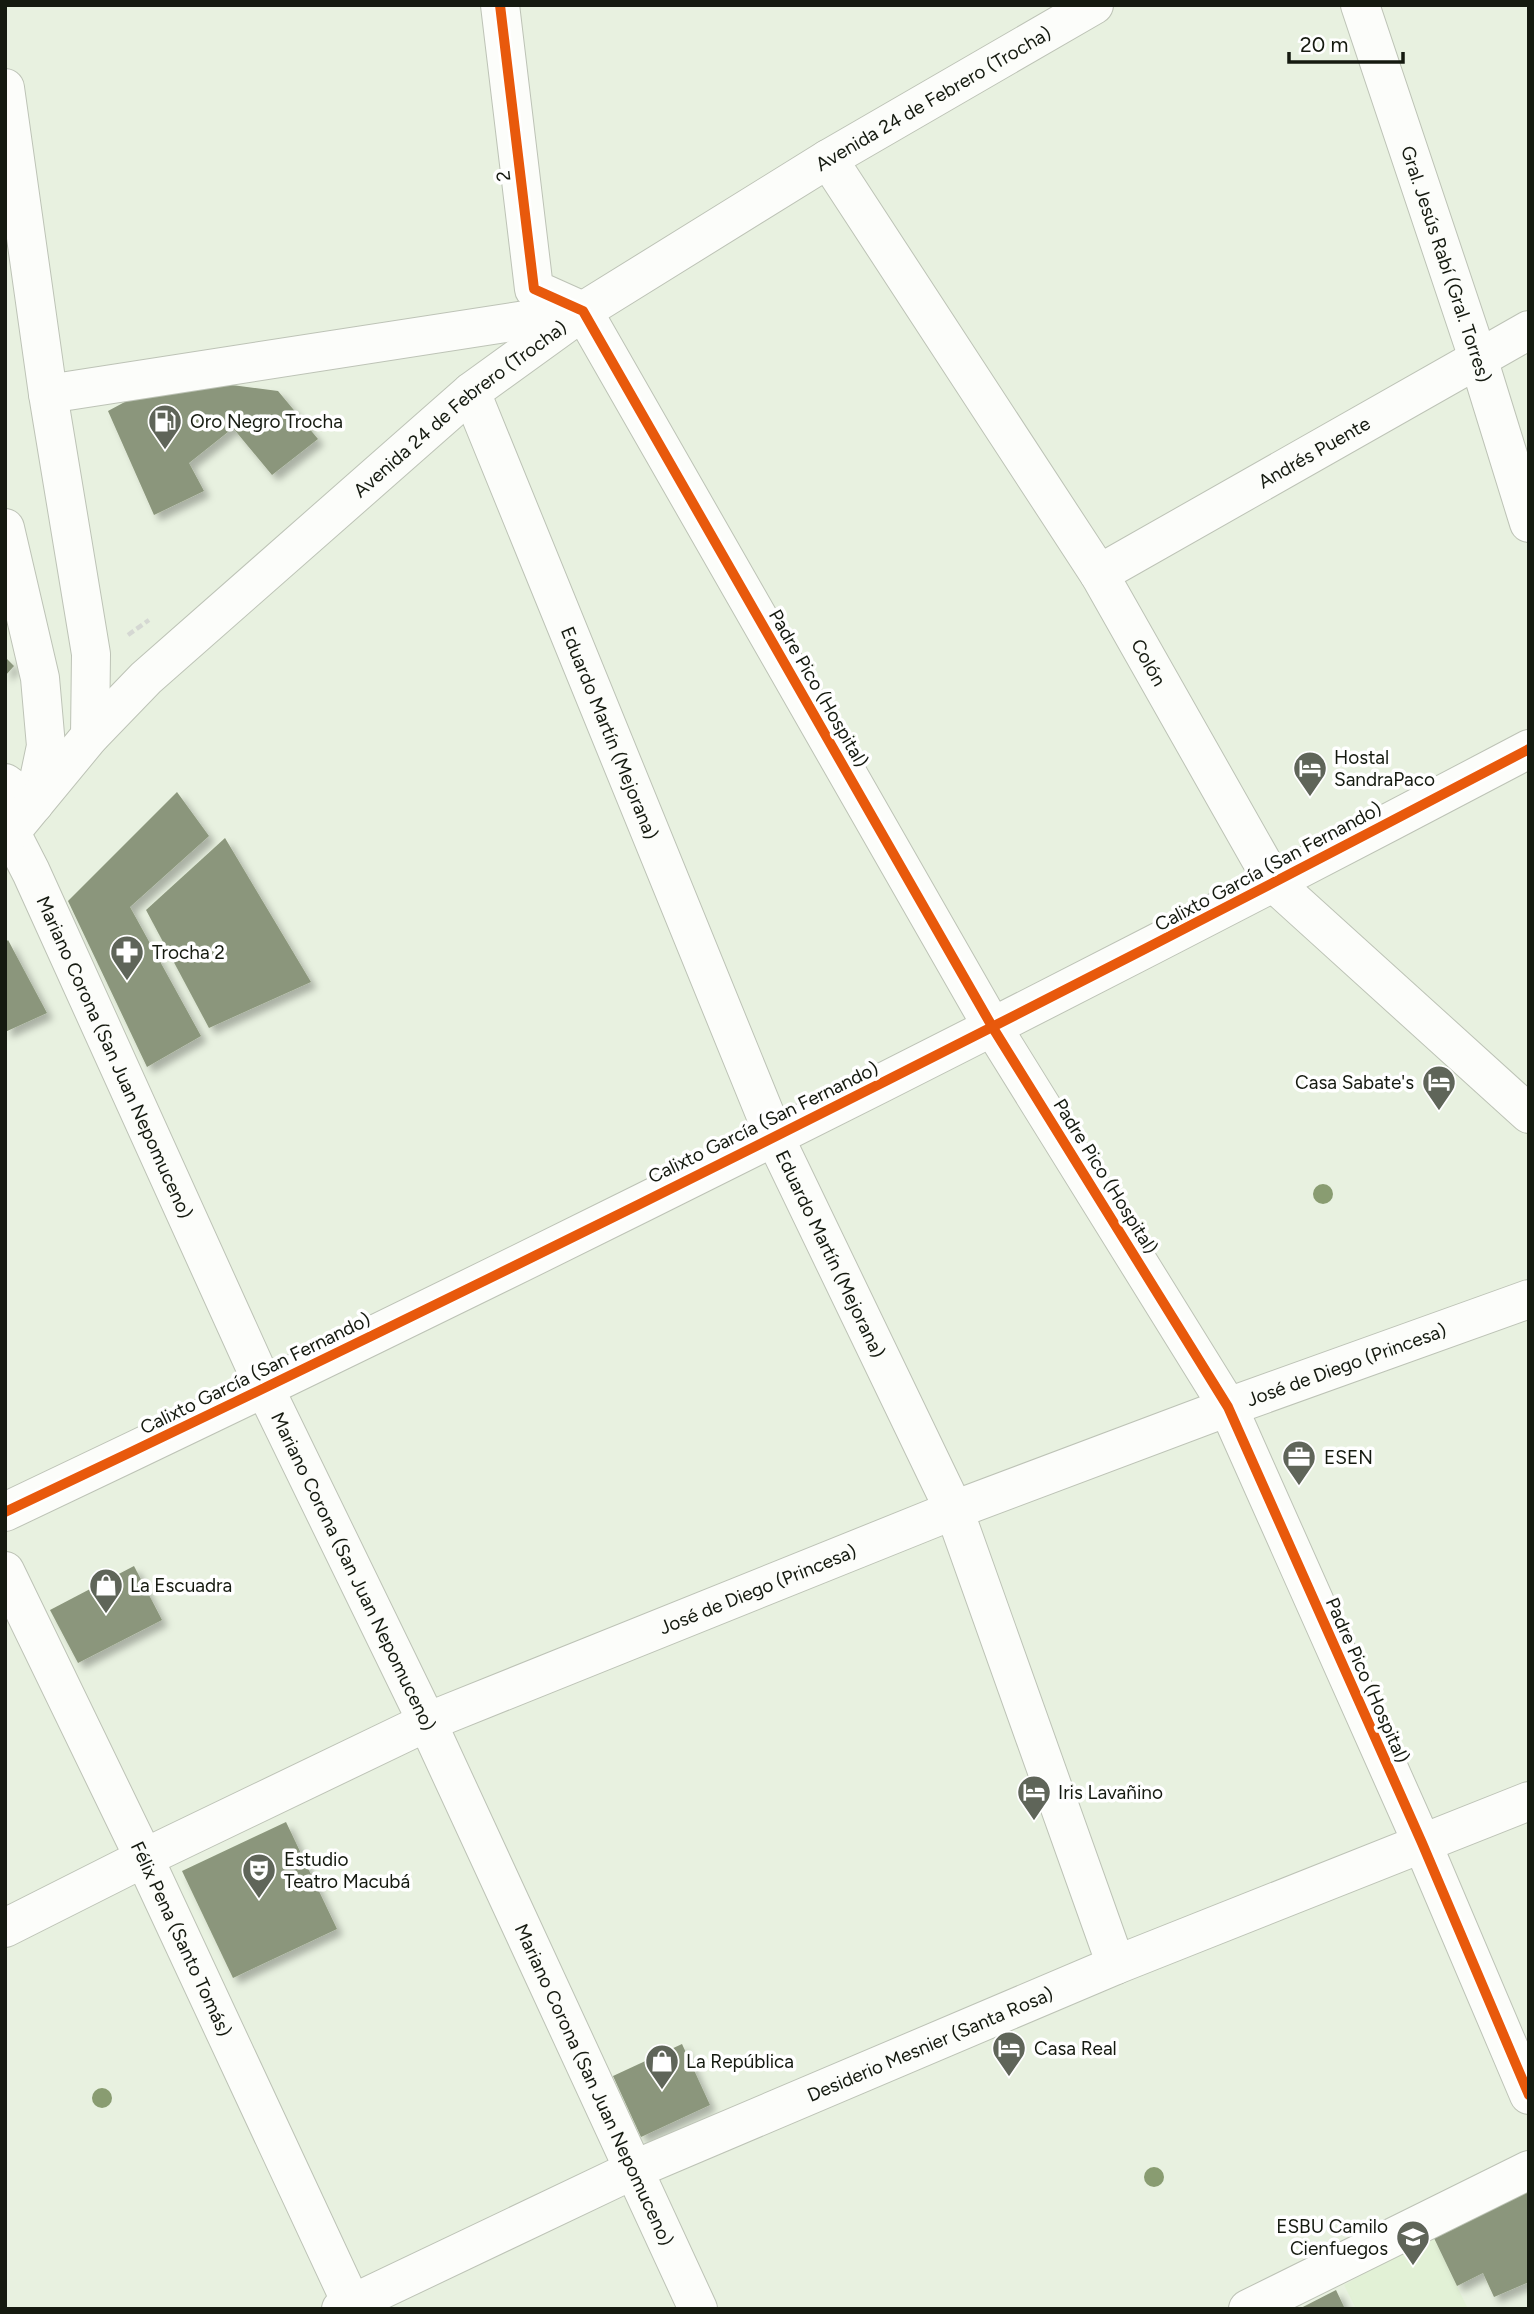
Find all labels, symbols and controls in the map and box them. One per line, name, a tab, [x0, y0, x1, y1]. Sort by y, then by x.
street label: Avenida 24 de Febrero (Trocha)	[811, 21, 1055, 176]
scale bar	[1289, 21, 1403, 65]
text: 20 m	[1300, 32, 1348, 57]
street label: Gral. Jesús Rabí (Gral. Torres)	[1396, 143, 1496, 385]
street label: 2	[491, 169, 516, 183]
street label: Avenida 24 de Febrero (Trocha)	[349, 316, 571, 502]
fuel station icon: Oro Negro Trocha	[146, 402, 184, 451]
place label: Oro Negro Trocha	[190, 410, 343, 433]
street label: Andrés Puente	[1254, 412, 1374, 493]
street label: Padre Pico (Hospital)	[764, 605, 873, 771]
street label: Eduardo Martín (Mejorana)	[556, 623, 663, 843]
street label: Colón	[1126, 635, 1171, 690]
place label: Hostal SandraPaco	[1334, 746, 1435, 791]
hotel icon: Hostal SandraPaco	[1291, 749, 1329, 798]
street label: Calixto García (San Fernando)	[1151, 797, 1386, 936]
street label: Mariano Corona (San Juan Nepomuceno)	[31, 892, 197, 1222]
pharmacy icon: Trocha 2	[108, 933, 146, 982]
place label: Trocha 2	[152, 941, 225, 964]
street label: Calixto García (San Fernando)	[644, 1057, 882, 1188]
hotel icon: Casa Sabate's	[1420, 1063, 1458, 1112]
place label: Casa Sabate's	[1295, 1071, 1414, 1094]
street label: Padre Pico (Hospital)	[1048, 1094, 1163, 1258]
street label: Eduardo Martín (Mejorana)	[770, 1146, 890, 1361]
street label: Calixto García (San Fernando)	[136, 1308, 374, 1439]
street label: José de Diego (Princesa)	[1243, 1319, 1450, 1411]
street label: Mariano Corona (San Juan Nepomuceno)	[266, 1408, 440, 1735]
office icon: ESEN	[1280, 1438, 1318, 1487]
place label: ESEN	[1324, 1446, 1373, 1469]
street label: José de Diego (Princesa)	[656, 1539, 860, 1639]
shop icon: La Escuadra	[87, 1566, 125, 1615]
place label: La Escuadra	[130, 1574, 232, 1597]
street label: Padre Pico (Hospital)	[1321, 1594, 1414, 1767]
hotel icon: Iris Lavañino	[1015, 1773, 1053, 1822]
place label: Iris Lavañino	[1058, 1781, 1163, 1804]
street label: Félix Pena (Santo Tomás)	[126, 1838, 236, 2040]
place label: Estudio Teatro Macubá	[284, 1848, 410, 1893]
theatre icon: Estudio Teatro Macubá	[240, 1851, 278, 1900]
street label: Mariano Corona (San Juan Nepomuceno)	[510, 1920, 678, 2249]
street label: Desiderio Mesnier (Santa Rosa)	[804, 1982, 1057, 2107]
hotel icon: Casa Real	[990, 2029, 1028, 2078]
place label: Casa Real	[1034, 2037, 1117, 2060]
shop icon: La República	[643, 2042, 681, 2091]
place label: La República	[686, 2050, 794, 2073]
place label: ESBU Camilo Cienfuegos	[1276, 2215, 1388, 2260]
school or university icon: ESBU Camilo Cienfuegos	[1394, 2218, 1432, 2267]

